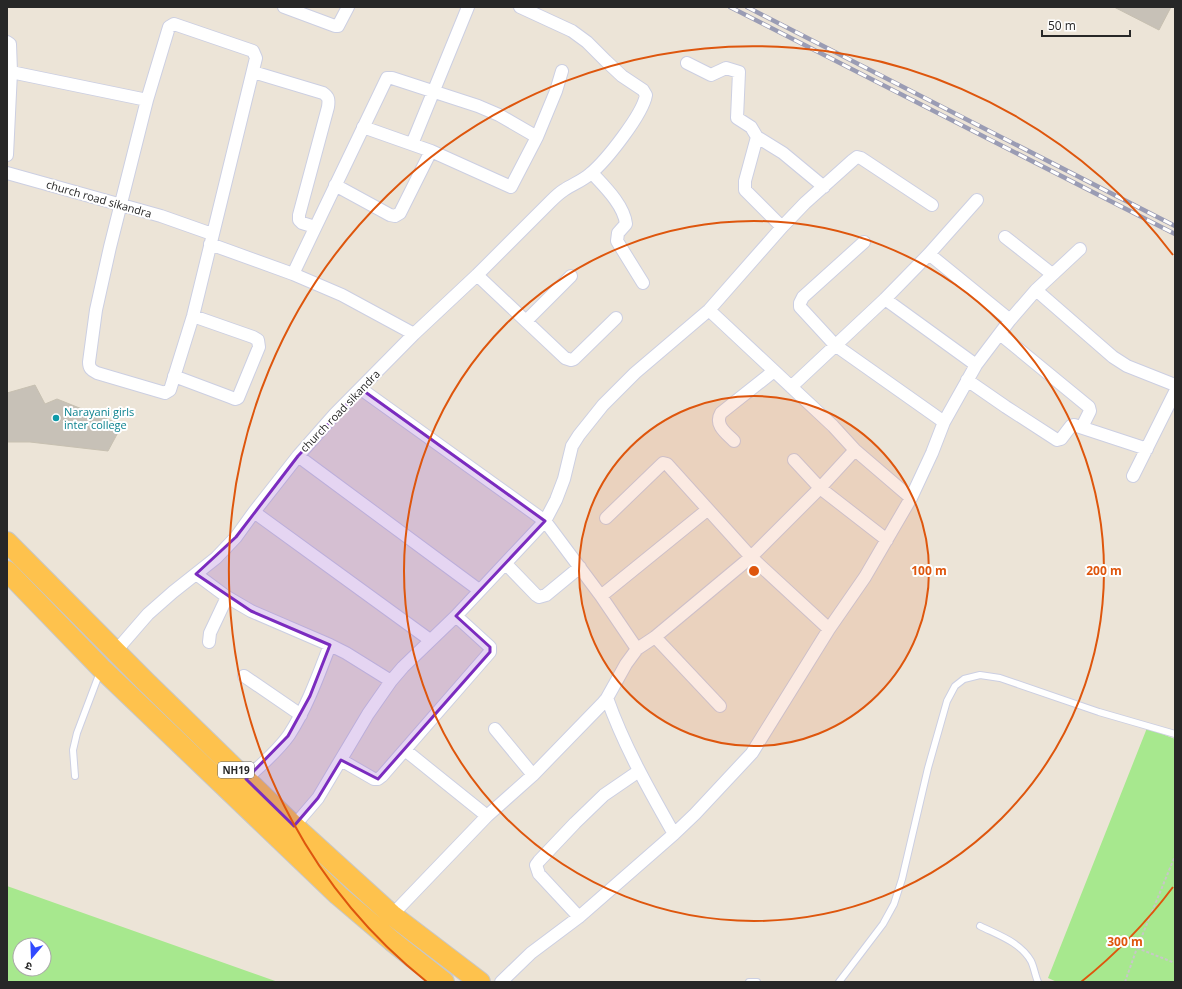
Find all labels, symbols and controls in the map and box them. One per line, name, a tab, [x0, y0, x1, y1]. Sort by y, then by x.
scale bar	[1042, 12, 1130, 38]
text: 50 m	[1048, 17, 1076, 34]
street label: church road sikandra	[45, 176, 154, 221]
street label: church road sikandra	[296, 366, 383, 455]
place label: Narayani girls inter college	[64, 404, 134, 432]
marker: Narayani girls inter college	[51, 413, 61, 423]
text: 100 m	[911, 562, 947, 579]
text: 200 m	[1086, 562, 1122, 579]
centre of rings	[747, 564, 761, 578]
road number: NH19	[218, 762, 254, 778]
text: 300 m	[1107, 933, 1143, 950]
north arrow	[12, 937, 52, 977]
text: उ	[23, 959, 34, 975]

